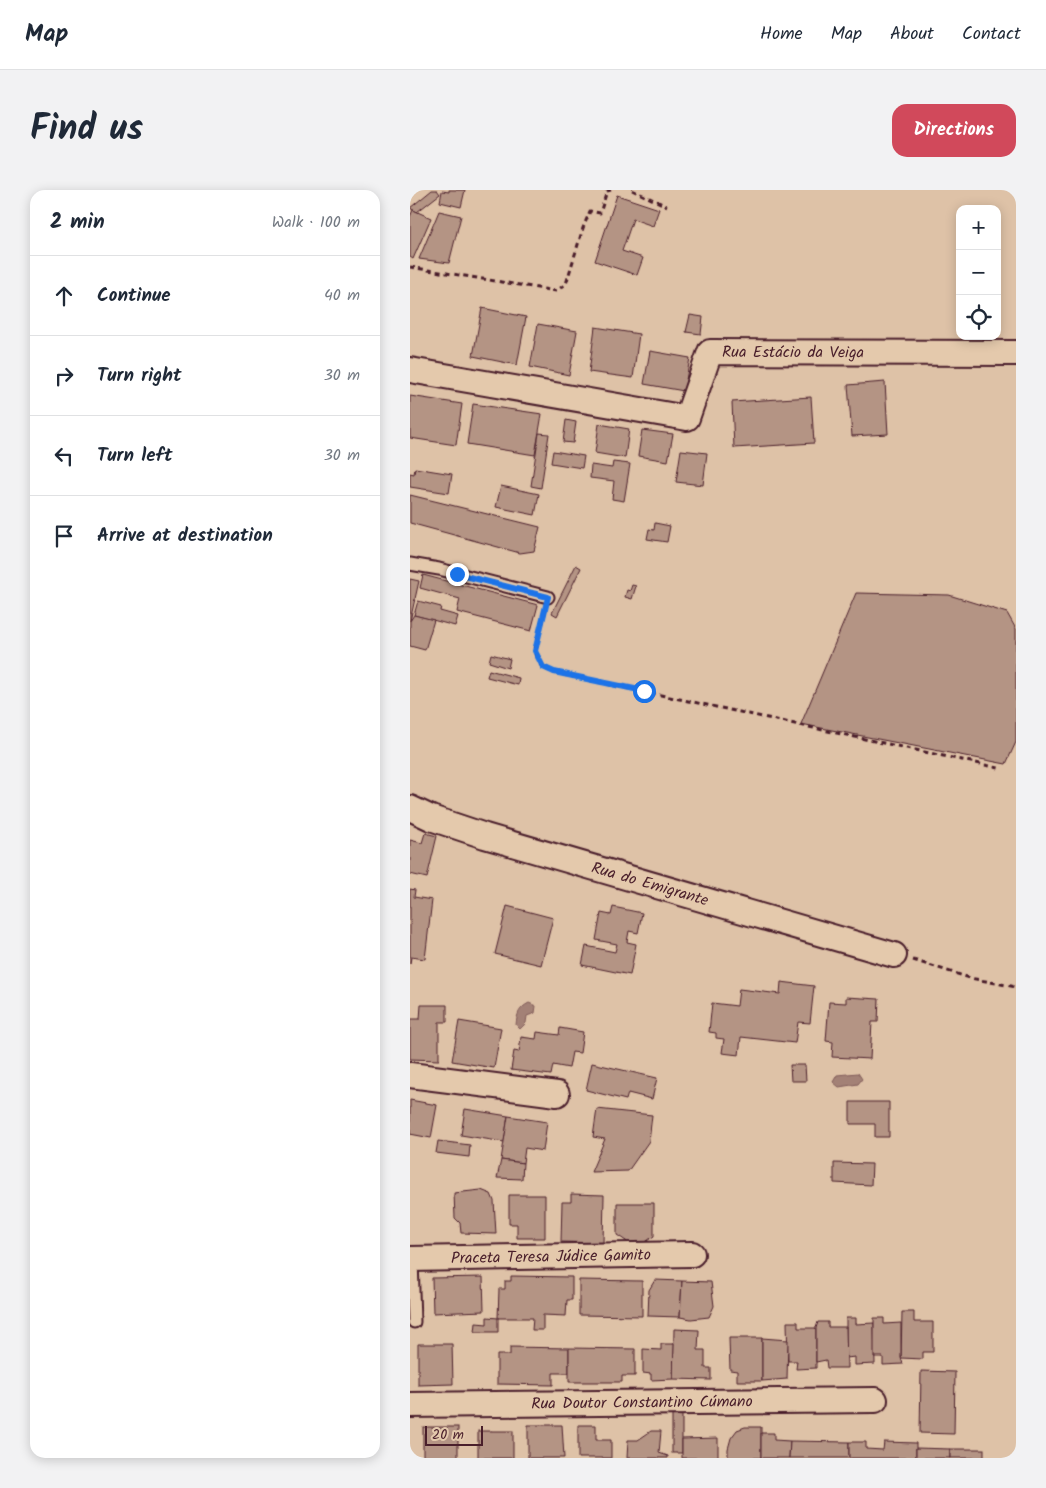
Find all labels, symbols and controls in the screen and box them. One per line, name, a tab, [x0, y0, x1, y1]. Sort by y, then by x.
text: Map	[25, 15, 68, 54]
text: Home	[760, 20, 803, 49]
text: Map	[831, 20, 862, 49]
text: About	[890, 20, 934, 49]
text: Contact	[962, 20, 1021, 49]
text: Find us	[30, 102, 143, 158]
button: Directions	[892, 104, 1016, 157]
map controls	[956, 205, 1001, 340]
button: +	[956, 205, 1001, 250]
text: 2 min	[50, 206, 105, 239]
text: Walk · 100 m	[272, 210, 360, 235]
button: −	[956, 250, 1001, 295]
text: Continue	[97, 281, 170, 311]
icon: ahead	[50, 282, 78, 310]
text: 40 m	[324, 283, 360, 308]
button: locate	[956, 295, 1001, 340]
street label: Rua Estácio da Veiga	[722, 340, 864, 365]
text: Turn right	[97, 361, 182, 391]
icon: right	[50, 362, 78, 390]
text: 30 m	[324, 363, 360, 388]
text: Turn left	[97, 441, 172, 471]
icon: left	[50, 442, 78, 470]
text: 30 m	[324, 443, 360, 468]
text: Arrive at destination	[97, 521, 273, 551]
icon: arrive	[50, 522, 78, 550]
route end	[446, 563, 469, 586]
route start	[633, 680, 656, 703]
street label: Rua do Emigrante	[588, 855, 712, 913]
street label: Praceta Teresa Júdice Gamito	[451, 1242, 651, 1271]
street label: Rua Doutor Constantino Cúmano	[531, 1389, 753, 1416]
scale bar	[425, 1423, 482, 1446]
text: 20 m	[432, 1424, 464, 1446]

